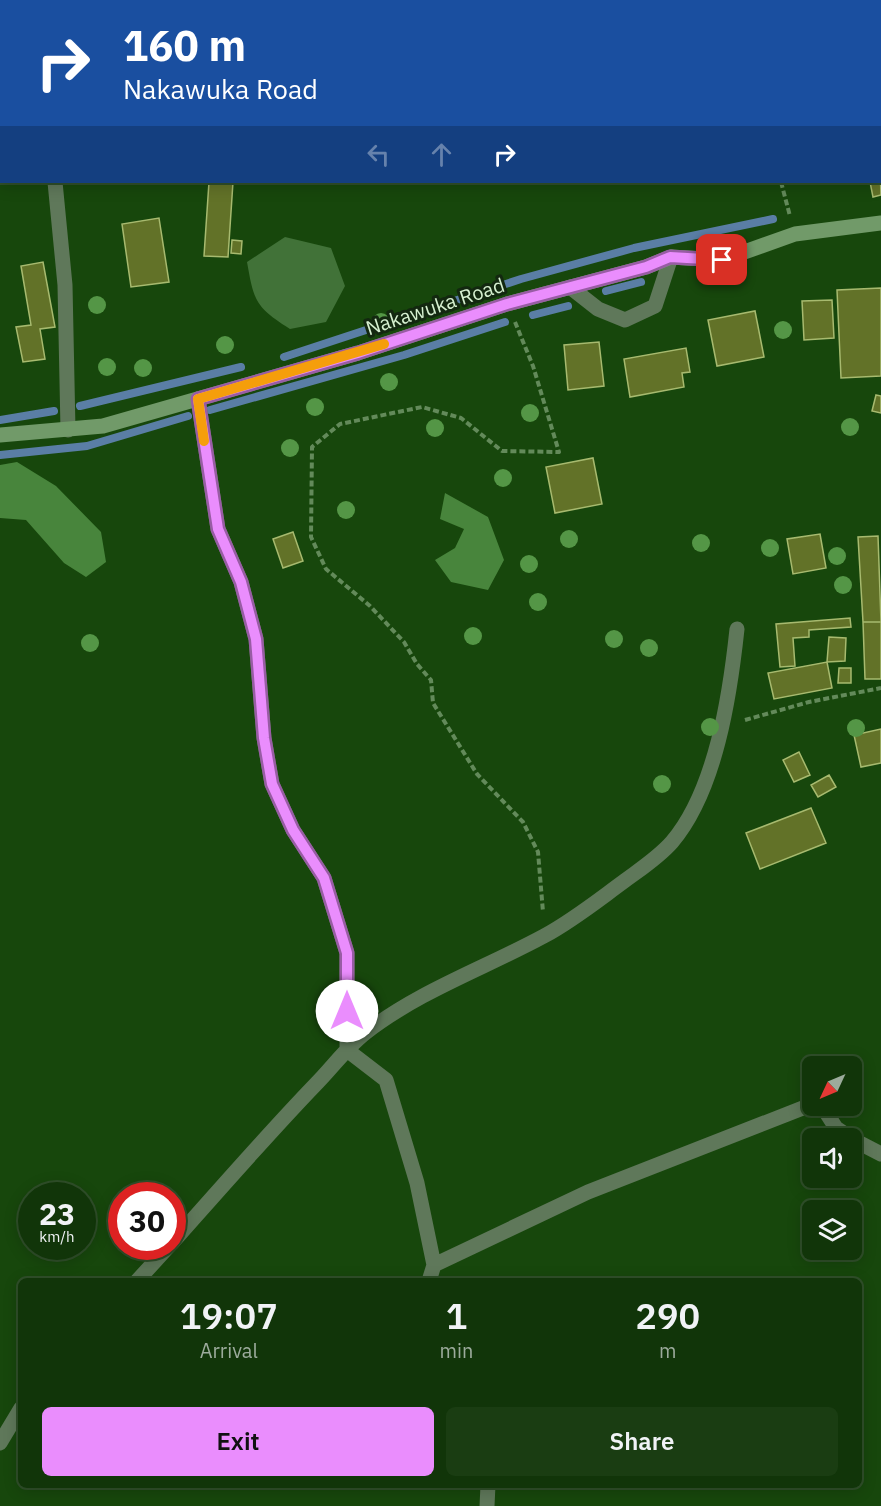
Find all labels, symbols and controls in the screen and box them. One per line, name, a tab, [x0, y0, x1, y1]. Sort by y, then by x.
text: 160 m	[123, 18, 246, 73]
icon: right	[24, 24, 102, 102]
text: Nakawuka Road	[123, 71, 318, 106]
icon: left	[362, 138, 395, 171]
icon: ahead	[425, 138, 458, 171]
icon: right	[488, 138, 521, 171]
pin	[696, 234, 747, 285]
icon: arrive	[705, 243, 738, 276]
street label: Nakawuka Road	[362, 271, 508, 341]
position arrow	[315, 979, 379, 1043]
north arrow	[802, 1056, 862, 1116]
map controls	[802, 1056, 862, 1260]
button: sound	[802, 1128, 862, 1188]
speed limit sign: 30	[108, 1182, 186, 1260]
text: 23	[39, 1194, 75, 1233]
button: layers	[802, 1200, 862, 1260]
text: km/h	[39, 1227, 75, 1246]
text: 19:07	[180, 1292, 278, 1339]
text: 1	[446, 1292, 467, 1339]
text: 290	[635, 1292, 700, 1339]
text: Arrival	[200, 1337, 258, 1364]
text: min	[440, 1337, 473, 1364]
text: m	[659, 1337, 676, 1364]
button: Exit	[42, 1407, 434, 1476]
button: Share	[446, 1407, 838, 1476]

